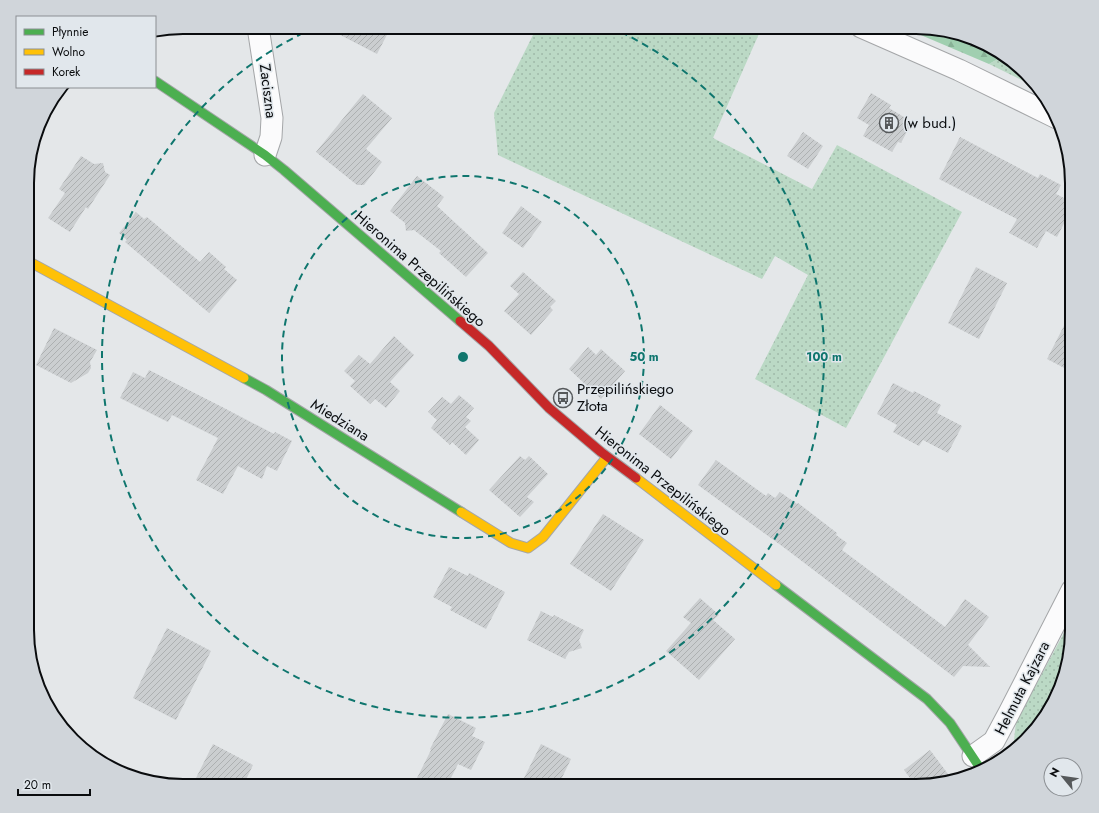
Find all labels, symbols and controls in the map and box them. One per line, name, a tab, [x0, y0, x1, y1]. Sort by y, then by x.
legend	[16, 16, 156, 88]
text: Płynnie	[52, 23, 89, 41]
text: Wolno	[52, 43, 86, 61]
text: Korek	[52, 63, 81, 81]
street label: Zaciszna	[254, 63, 282, 119]
building icon: (w bud.)	[878, 112, 900, 134]
place label: (w bud.)	[903, 112, 956, 134]
street label: Hieronima Przepilińskiego	[350, 206, 490, 332]
text: 50 m	[629, 348, 659, 366]
text: 100 m	[806, 348, 842, 366]
centre of rings	[456, 350, 470, 364]
place label: Przepilińskiego Złota	[577, 378, 674, 417]
bus stop icon: Przepilińskiego Złota	[552, 387, 574, 409]
street label: Miedziana	[306, 393, 374, 447]
street label: Hieronima Przepilińskiego	[590, 421, 736, 541]
street label: Helmuta Kajzara	[989, 637, 1055, 739]
north arrow	[1043, 757, 1083, 797]
text: N	[1045, 764, 1063, 780]
scale bar	[18, 771, 90, 797]
text: 20 m	[24, 776, 51, 794]

